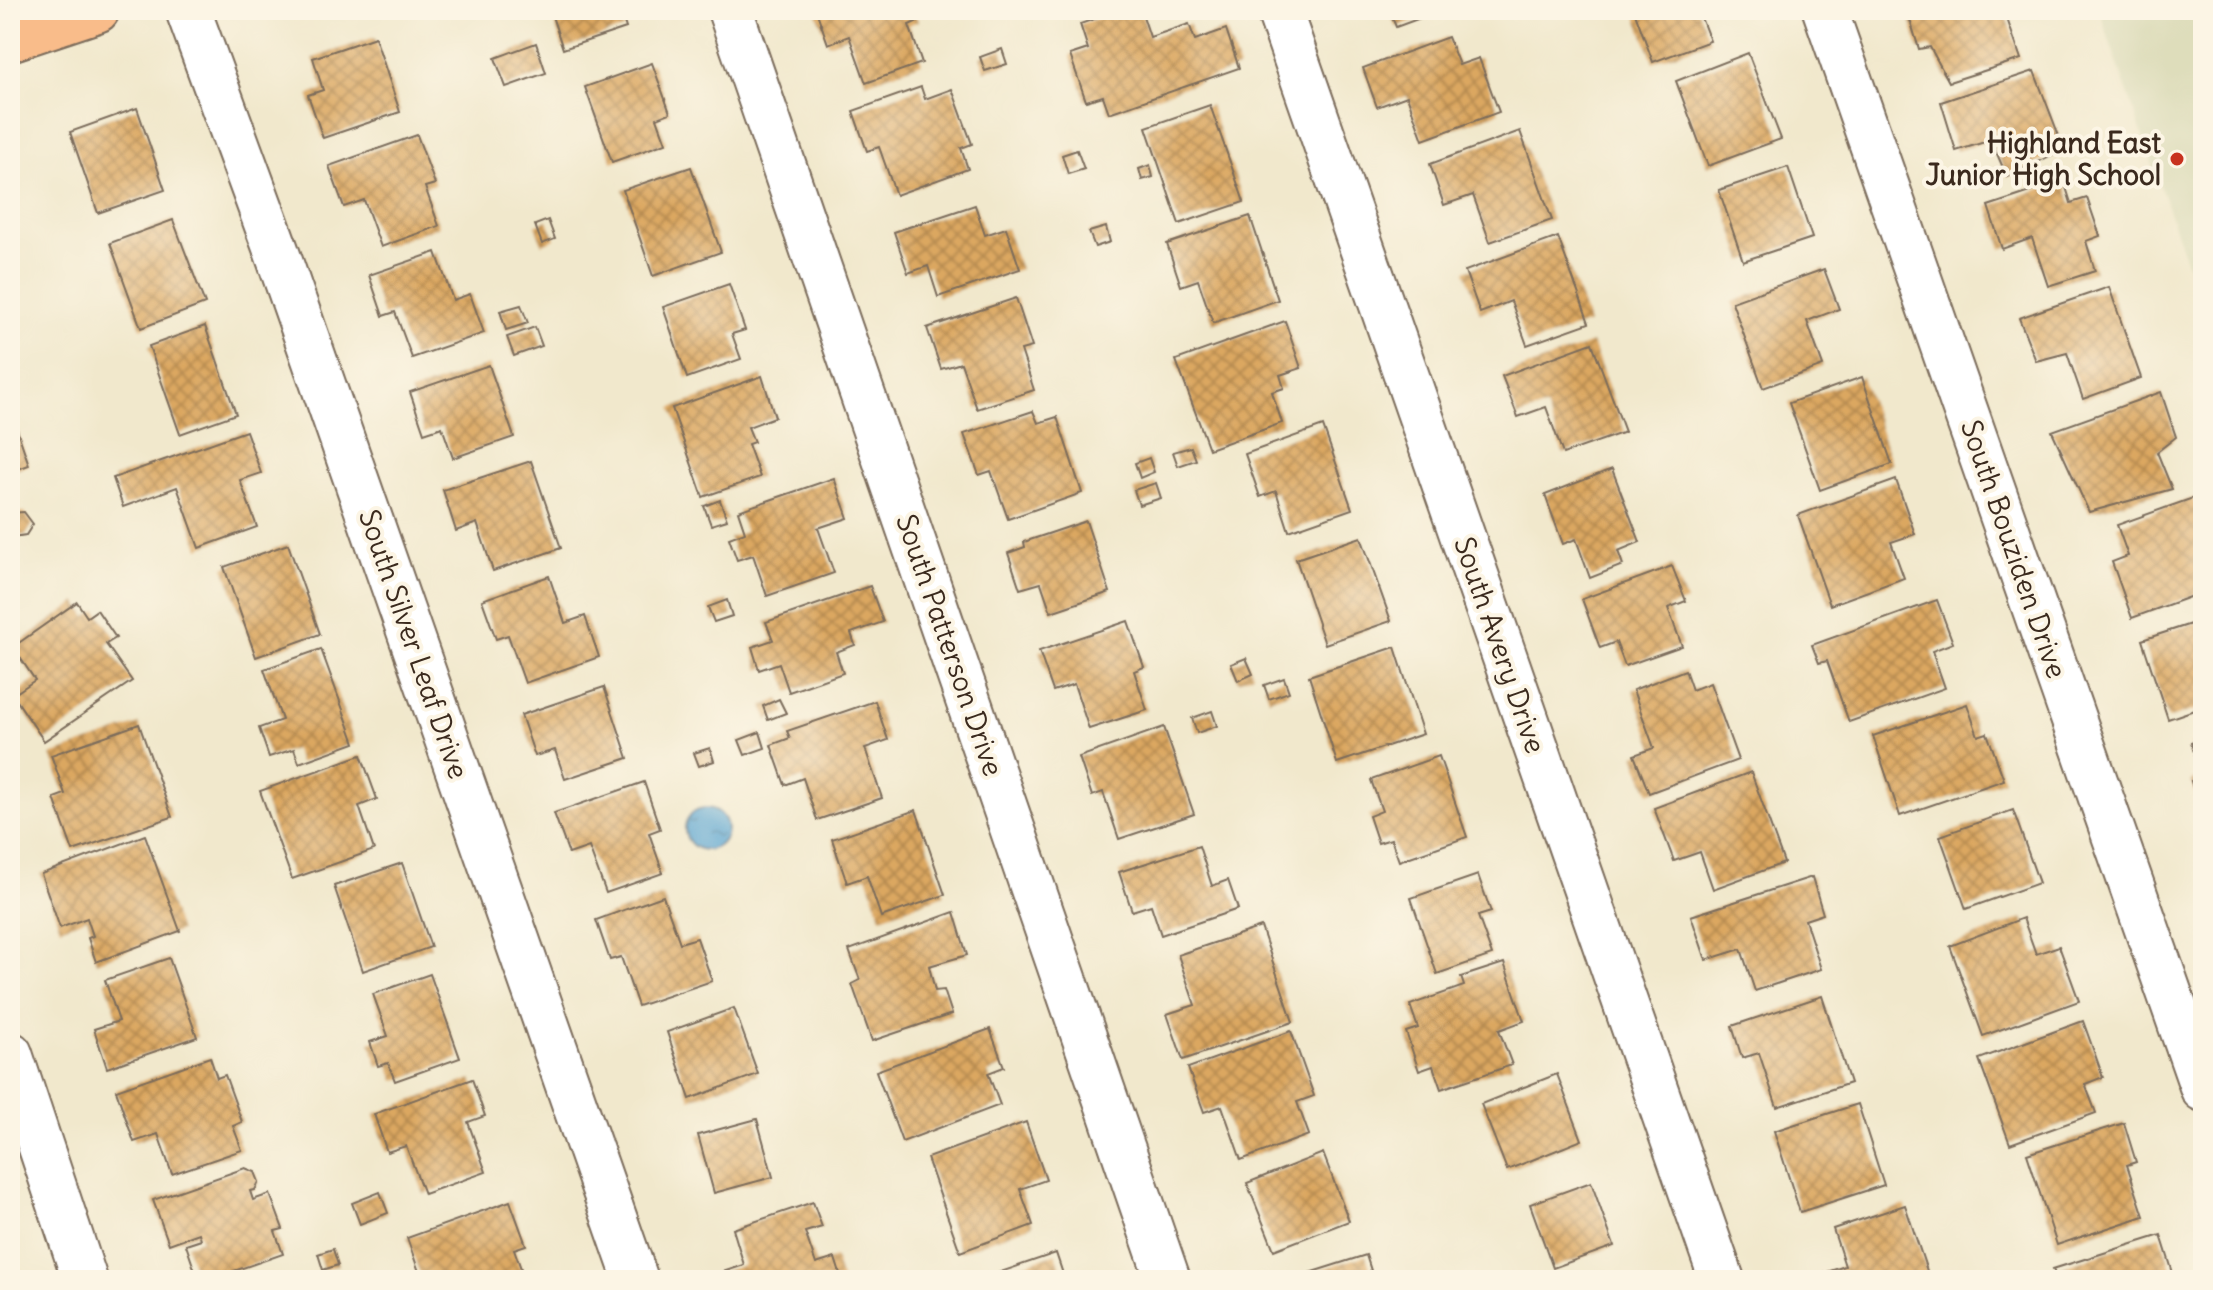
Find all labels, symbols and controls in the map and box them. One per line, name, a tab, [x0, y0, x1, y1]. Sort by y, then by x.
place label: Highland East Junior High School	[1926, 125, 2162, 193]
marker: Highland East Junior High School	[2168, 150, 2186, 168]
street label: South Bouziden Drive	[1953, 415, 2075, 683]
street label: South Silver Leaf Drive	[351, 505, 477, 783]
street label: South Patterson Drive	[888, 509, 1012, 781]
street label: South Avery Drive	[1446, 532, 1554, 758]

